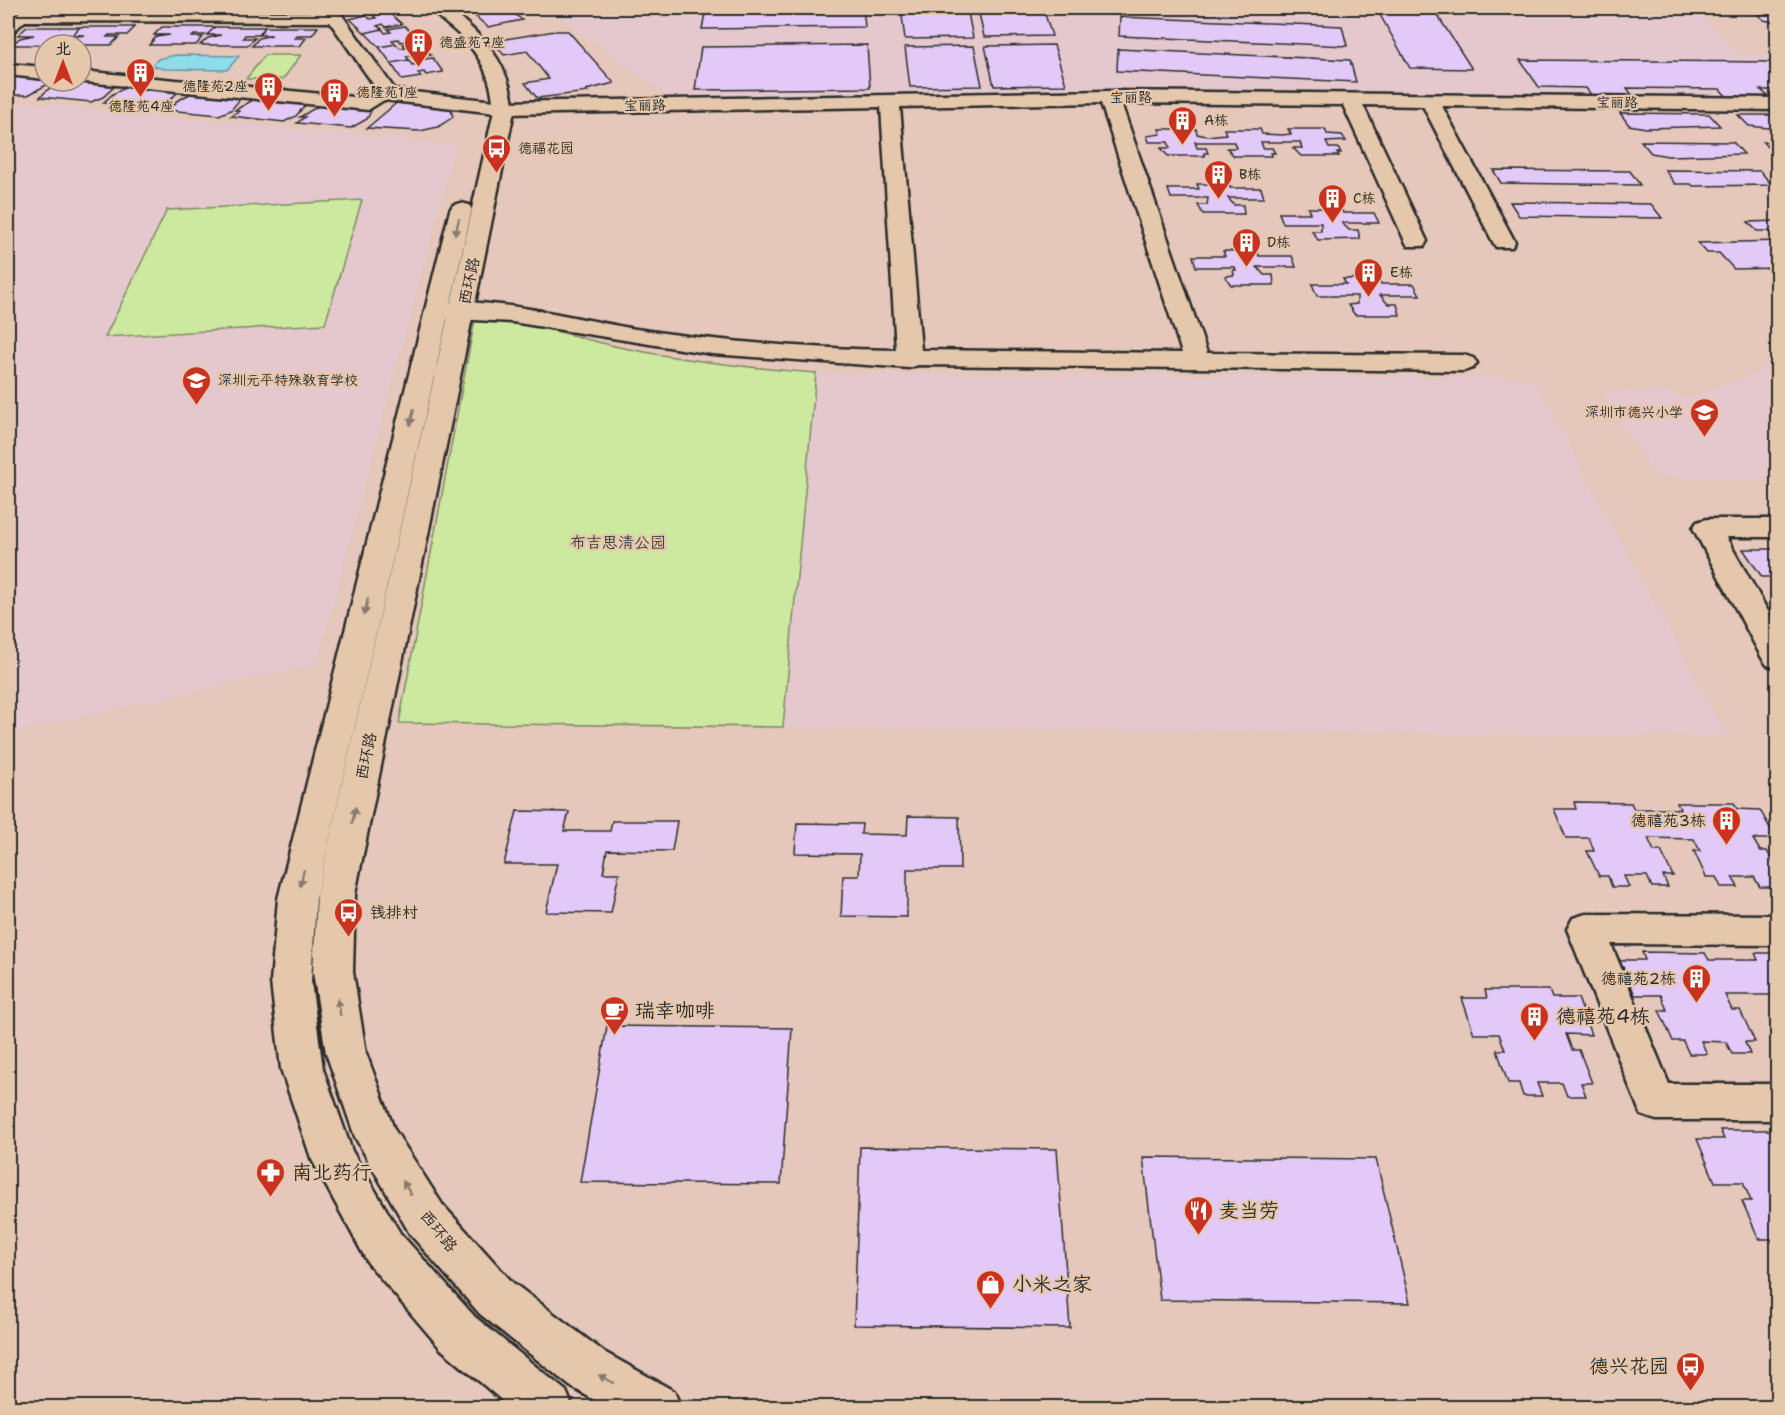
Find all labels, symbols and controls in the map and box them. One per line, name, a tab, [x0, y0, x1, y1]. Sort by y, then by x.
building icon: 德盛苑7座	[402, 26, 434, 68]
north arrow	[33, 33, 93, 93]
place label: 德盛苑7座	[439, 33, 505, 51]
text: 北	[55, 38, 71, 59]
building icon: 德隆苑4座	[125, 56, 157, 98]
building icon: 德隆苑2座	[253, 70, 285, 112]
building icon: 德隆苑1座	[319, 76, 351, 118]
place label: 德隆苑2座	[182, 77, 248, 95]
place label: 德隆苑1座	[356, 83, 418, 101]
street label: 宝丽路	[1110, 88, 1152, 106]
street label: 宝丽路	[1596, 93, 1638, 111]
street label: 宝丽路	[624, 96, 666, 114]
place label: 德隆苑4座	[108, 97, 174, 115]
building icon: A栋	[1167, 104, 1199, 146]
place label: A栋	[1204, 111, 1228, 129]
bus stop icon: 德福花园	[481, 132, 513, 174]
place label: 德福花园	[518, 139, 574, 157]
building icon: B栋	[1202, 158, 1234, 200]
place label: B栋	[1239, 165, 1261, 183]
building icon: C栋	[1316, 182, 1348, 224]
place label: C栋	[1353, 189, 1376, 207]
one-way arrow	[452, 218, 461, 237]
building icon: D栋	[1230, 226, 1262, 268]
place label: D栋	[1267, 233, 1290, 251]
street label: 西环路	[454, 255, 484, 307]
building icon: E栋	[1353, 256, 1385, 298]
place label: E栋	[1390, 263, 1413, 281]
school or university icon: 深圳元平特殊教育学校	[181, 364, 213, 406]
place label: 深圳元平特殊教育学校	[218, 371, 358, 389]
school or university icon: 深圳市德兴小学	[1688, 396, 1720, 438]
place label: 深圳市德兴小学	[1585, 403, 1683, 421]
one-way arrow	[406, 408, 416, 426]
park label: 布吉思清公园	[570, 532, 666, 553]
one-way arrow	[361, 598, 371, 616]
street label: 西环路	[351, 730, 381, 782]
building icon: 德禧苑3栋	[1711, 804, 1743, 846]
one-way arrow	[349, 805, 359, 824]
place label: 德禧苑3栋	[1631, 810, 1706, 831]
one-way arrow	[296, 869, 306, 887]
bus stop icon: 钱排村	[333, 896, 365, 938]
place label: 钱排村	[370, 902, 418, 923]
building icon: 德禧苑2栋	[1681, 962, 1713, 1004]
place label: 德禧苑2栋	[1601, 968, 1676, 989]
cafe icon: 瑞幸咖啡	[598, 994, 630, 1036]
place label: 瑞幸咖啡	[635, 997, 715, 1023]
one-way arrow	[334, 998, 343, 1017]
building icon: 德禧苑4栋	[1519, 1000, 1551, 1042]
place label: 德禧苑4栋	[1556, 1003, 1650, 1029]
pharmacy icon: 南北药行	[255, 1156, 287, 1198]
place label: 南北药行	[292, 1159, 372, 1185]
one-way arrow	[402, 1179, 412, 1196]
restaurant icon: 麦当劳	[1182, 1194, 1214, 1236]
place label: 麦当劳	[1219, 1197, 1279, 1223]
street label: 西环路	[416, 1206, 462, 1256]
shop icon: 小米之家	[975, 1268, 1007, 1310]
place label: 小米之家	[1012, 1271, 1092, 1297]
bus stop icon: 德兴花园	[1674, 1350, 1706, 1392]
place label: 德兴花园	[1589, 1353, 1669, 1379]
one-way arrow	[597, 1374, 614, 1384]

